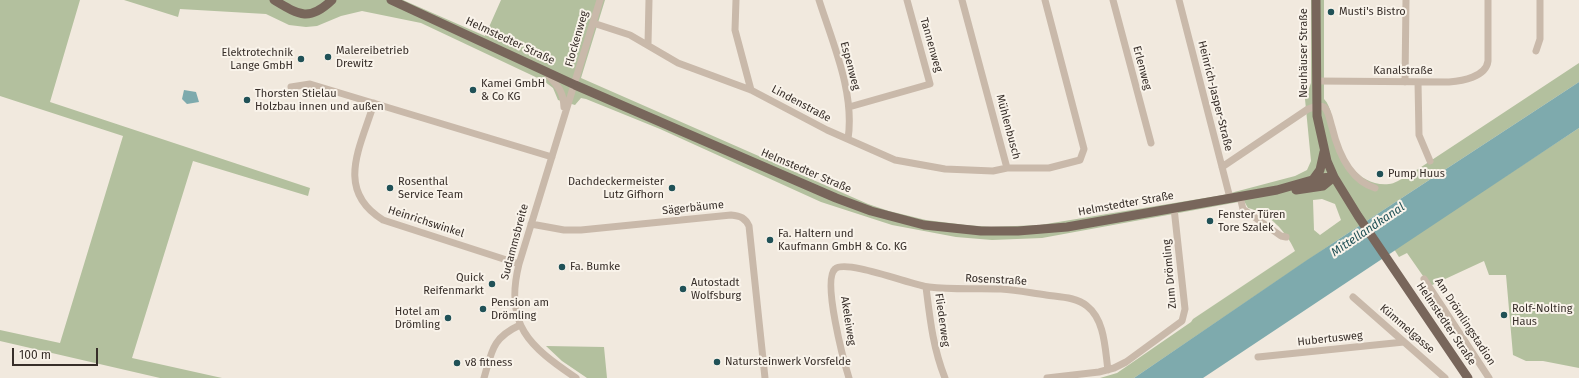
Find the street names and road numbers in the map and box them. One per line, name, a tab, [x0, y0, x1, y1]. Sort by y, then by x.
street label: Neuhäuser Straße	[1297, 8, 1311, 98]
street label: Flockenweg	[563, 9, 591, 69]
street label: Helmstedter Straße	[463, 15, 557, 67]
street label: Tannenweg	[917, 16, 945, 74]
street label: Heinrich-Jasper-Straße	[1195, 39, 1235, 153]
street label: Espenweg	[837, 40, 863, 92]
street label: Erlenweg	[1130, 44, 1154, 92]
street label: Kanalstraße	[1373, 64, 1433, 78]
street label: Lindenstraße	[769, 83, 833, 125]
street label: Mühlenbusch	[993, 93, 1023, 161]
street label: Helmstedter Straße	[759, 146, 853, 196]
street label: Helmstedter Straße	[1077, 189, 1175, 219]
street label: Sägerbäume	[662, 198, 724, 218]
street label: Sudammsbreite	[498, 202, 532, 282]
street label: Heinrichswinkel	[386, 203, 466, 241]
street label: Zum Drömling	[1160, 239, 1180, 309]
street label: Rosenstraße	[965, 272, 1027, 288]
street label: Am Drömlingstadion	[1432, 276, 1498, 368]
street label: Helmstedter Straße	[1413, 280, 1479, 368]
street label: Fliederweg	[932, 292, 952, 348]
street label: Akeleiweg	[838, 295, 858, 347]
street label: Kümmelgasse	[1377, 302, 1437, 356]
street label: Hubertusweg	[1297, 329, 1363, 349]

